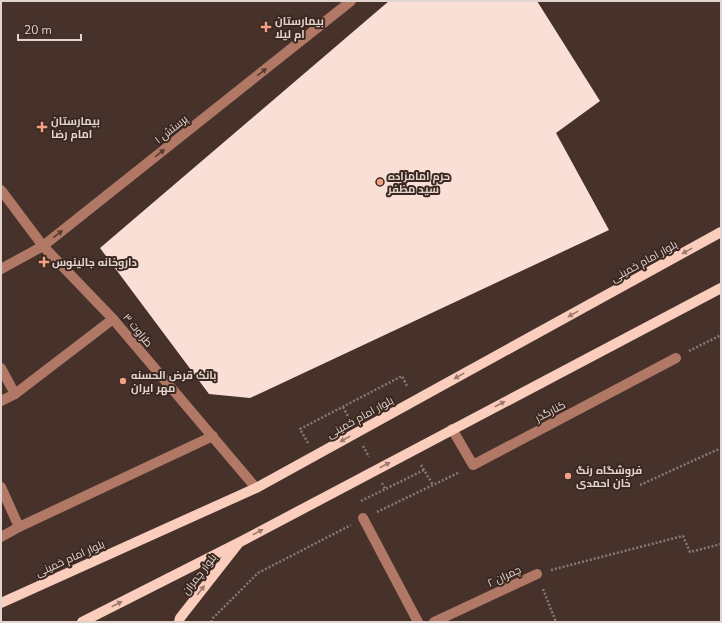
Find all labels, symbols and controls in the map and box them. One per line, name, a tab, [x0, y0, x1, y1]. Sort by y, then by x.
place label: بیمارستان ام لیلا	[275, 14, 324, 42]
scale bar	[18, 16, 81, 42]
marker: بیمارستان ام لیلا	[260, 21, 272, 33]
text: 20 m	[24, 22, 52, 38]
one-way arrow	[256, 68, 267, 77]
street label: پرستش ۱	[152, 112, 191, 147]
place label: بیمارستان امام رضا	[51, 114, 100, 142]
marker: بیمارستان امام رضا	[36, 121, 48, 133]
one-way arrow	[154, 149, 165, 157]
place label: حرم امامزاده سید مظفر	[387, 169, 450, 197]
marker: حرم امامزاده سید مظفر	[375, 177, 385, 187]
one-way arrow	[53, 230, 64, 238]
street label: بلوار امام خمینی	[608, 237, 680, 286]
one-way arrow	[681, 248, 693, 254]
place label: داروخانه جالینوس	[52, 255, 137, 270]
marker: داروخانه جالینوس	[39, 257, 49, 267]
street label: طراوت ۳	[119, 310, 156, 350]
one-way arrow	[567, 310, 579, 317]
place label: بانک قرض الحسنه مهر ایران	[131, 368, 217, 396]
one-way arrow	[453, 373, 465, 380]
marker: بانک قرض الحسنه مهر ایران	[118, 376, 128, 386]
street label: بلوار امام خمینی	[324, 393, 396, 442]
street label: کنارگذر	[532, 397, 568, 426]
one-way arrow	[494, 401, 506, 407]
one-way arrow	[339, 435, 351, 442]
one-way arrow	[379, 462, 391, 468]
place label: فروشگاه رنگ خان احمدی	[576, 463, 642, 491]
marker: فروشگاه رنگ خان احمدی	[563, 471, 573, 481]
one-way arrow	[252, 529, 263, 536]
street label: بلوار امام خمینی	[33, 537, 107, 580]
street label: بلوار چمران	[179, 551, 220, 598]
street label: چمران ۲	[485, 562, 524, 591]
one-way arrow	[197, 585, 206, 596]
one-way arrow	[111, 601, 123, 607]

